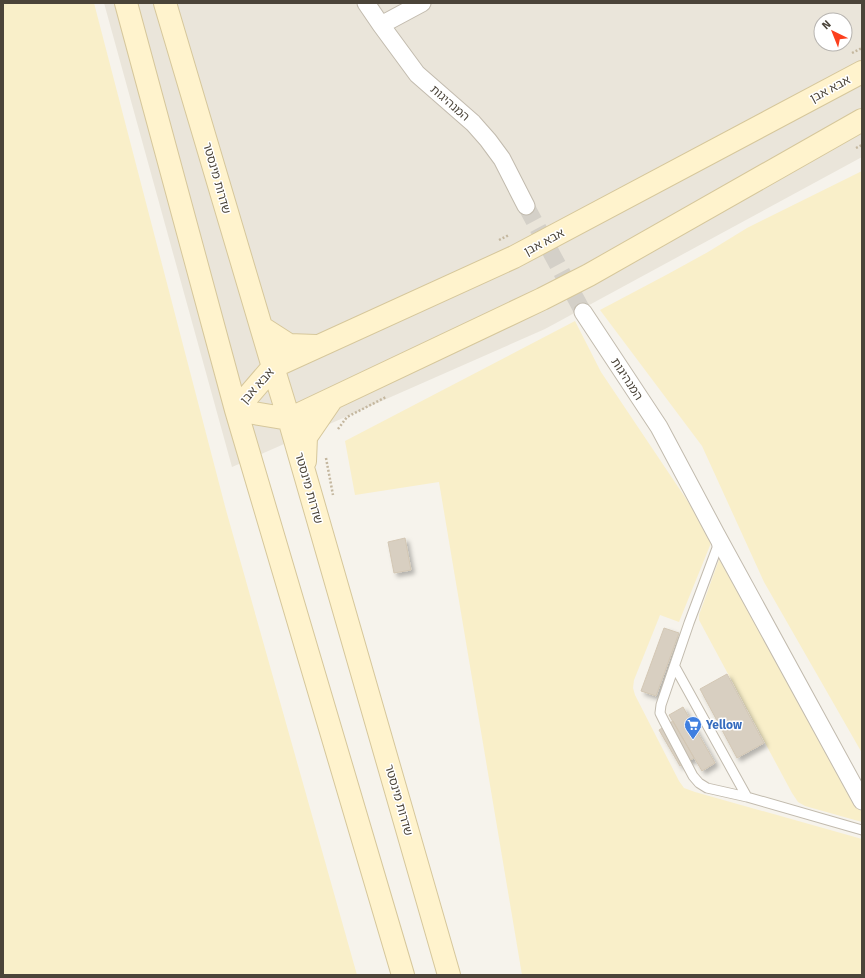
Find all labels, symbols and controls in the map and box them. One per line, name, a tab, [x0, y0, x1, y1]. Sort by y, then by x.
north arrow	[813, 12, 853, 52]
text: N	[819, 18, 834, 32]
street label: אבא אבן	[807, 72, 853, 105]
street label: המנהיגות	[428, 82, 472, 124]
street label: שדרות מינסטר	[200, 141, 234, 215]
street label: אבא אבן	[521, 225, 567, 258]
street label: המנהיגות	[608, 355, 646, 403]
street label: אבא אבן	[237, 365, 277, 407]
street label: שדרות מינסטר	[292, 451, 326, 525]
supermarket icon: Yellow	[683, 715, 703, 740]
place label: Yellow	[705, 718, 742, 732]
street label: שדרות מינסטר	[382, 763, 416, 837]

